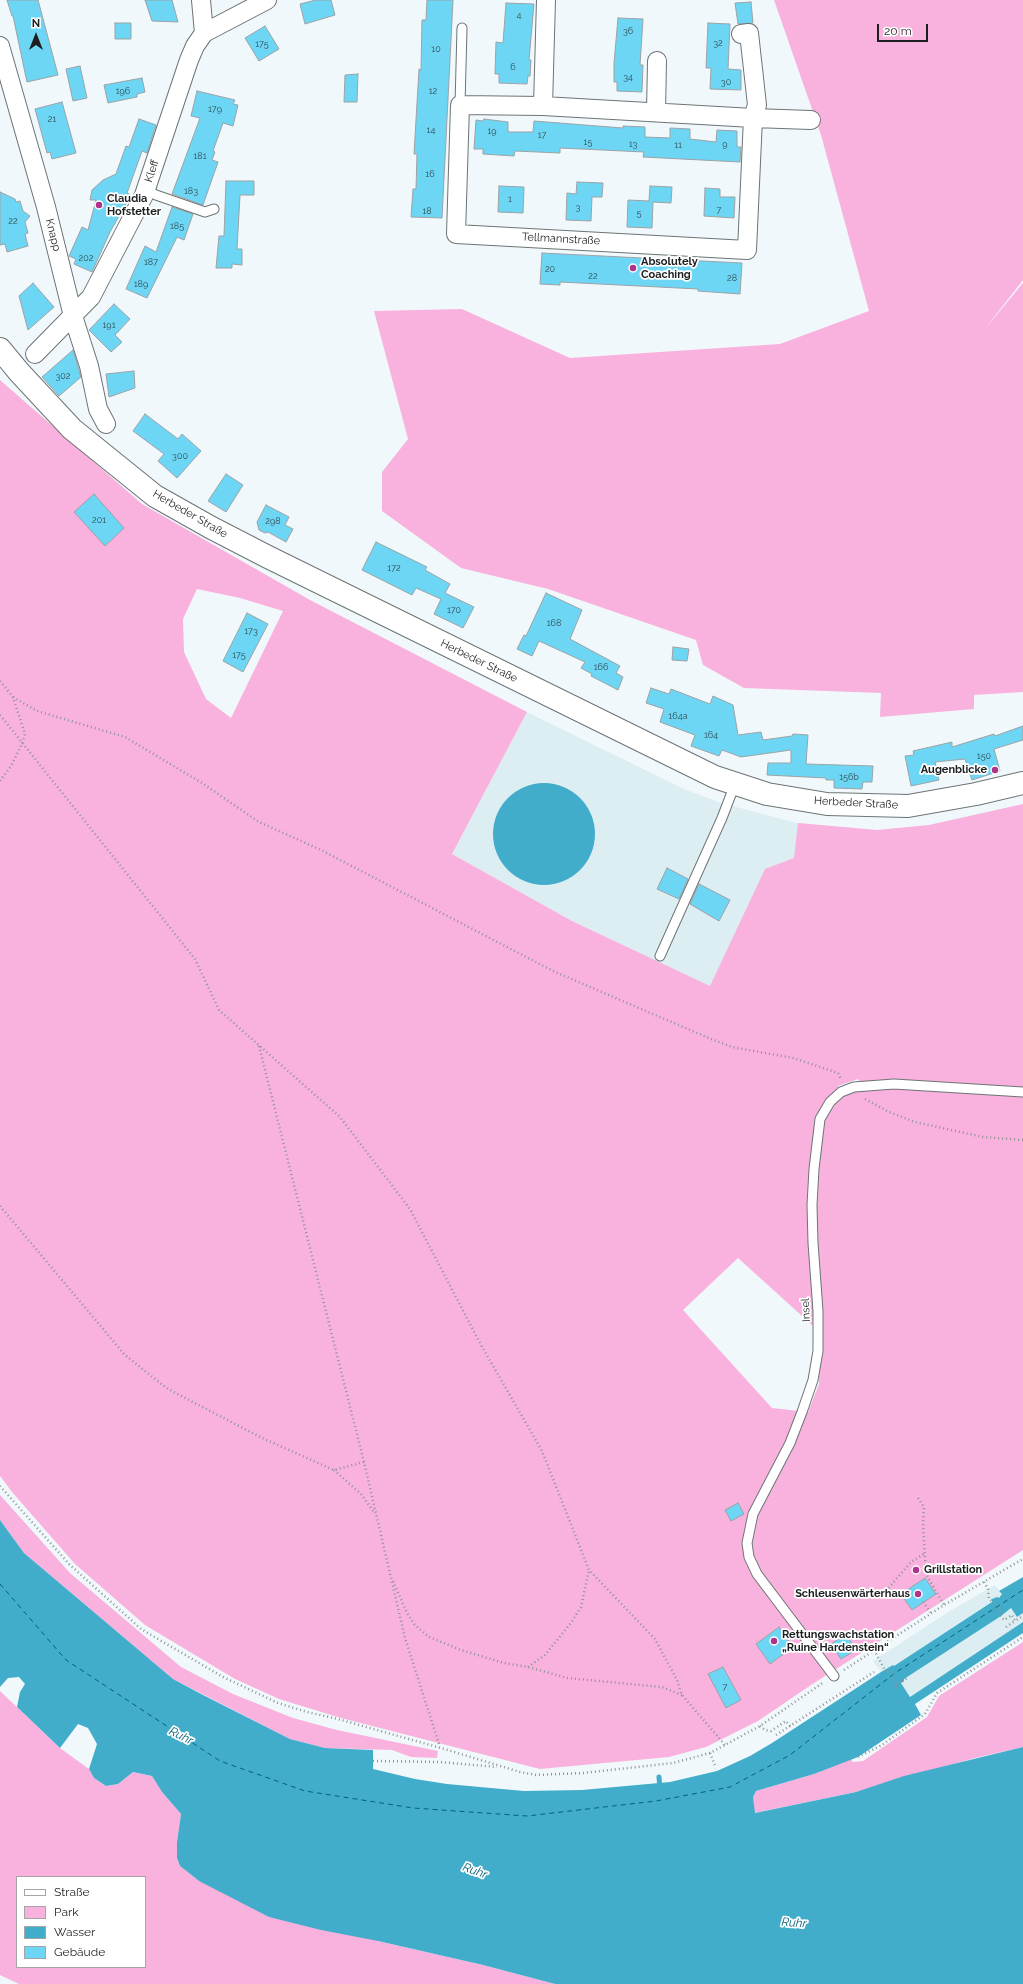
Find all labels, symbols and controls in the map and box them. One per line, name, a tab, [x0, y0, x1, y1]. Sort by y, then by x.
house number: 4	[517, 10, 521, 20]
north arrow	[16, 16, 56, 56]
scale bar	[879, 16, 930, 42]
text: N	[32, 17, 40, 30]
text: 20 m	[884, 24, 912, 38]
house number: 36	[623, 26, 633, 36]
house number: 32	[713, 38, 723, 48]
house number: 175	[255, 39, 269, 49]
house number: 10	[431, 44, 441, 54]
house number: 6	[510, 62, 516, 72]
house number: 34	[623, 72, 633, 82]
house number: 30	[721, 77, 731, 87]
house number: 196	[116, 86, 130, 96]
house number: 12	[429, 86, 437, 96]
house number: 179	[208, 104, 222, 114]
house number: 21	[48, 114, 56, 124]
house number: 14	[427, 125, 435, 135]
house number: 19	[487, 126, 497, 136]
house number: 17	[538, 130, 546, 140]
house number: 15	[584, 137, 592, 147]
house number: 13	[629, 139, 637, 149]
house number: 9	[722, 139, 728, 149]
house number: 11	[674, 140, 682, 150]
house number: 181	[193, 151, 207, 161]
street label: Kleff	[142, 158, 162, 184]
house number: 16	[425, 169, 435, 179]
house number: 183	[184, 186, 198, 196]
place label: Claudia Hofstetter	[107, 192, 161, 218]
house number: 1	[508, 194, 512, 204]
marker: Claudia Hofstetter	[94, 200, 104, 210]
house number: 3	[576, 202, 580, 212]
house number: 7	[717, 205, 721, 215]
house number: 18	[422, 206, 432, 216]
house number: 5	[637, 208, 641, 218]
house number: 22	[8, 216, 18, 226]
street label: Knapp	[43, 217, 63, 253]
house number: 185	[170, 221, 184, 231]
street label: Tellmannstraße	[522, 230, 600, 248]
house number: 202	[79, 253, 93, 263]
place label: Absolutely Coaching	[641, 255, 698, 281]
house number: 187	[144, 257, 158, 267]
marker: Absolutely Coaching	[628, 263, 638, 273]
house number: 20	[545, 264, 555, 274]
house number: 22	[588, 271, 598, 281]
house number: 28	[727, 273, 737, 283]
house number: 189	[134, 279, 148, 289]
house number: 191	[103, 320, 115, 330]
house number: 302	[55, 371, 71, 381]
house number: 300	[172, 451, 188, 461]
street label: Herbeder Straße	[150, 487, 230, 541]
house number: 201	[92, 515, 106, 525]
house number: 298	[265, 516, 281, 526]
house number: 172	[387, 563, 401, 573]
house number: 170	[447, 605, 461, 615]
house number: 168	[547, 618, 561, 628]
house number: 173	[244, 626, 258, 636]
street label: Herbeder Straße	[438, 637, 520, 685]
house number: 175	[232, 650, 246, 660]
house number: 166	[594, 662, 608, 672]
house number: 164a	[668, 711, 688, 721]
house number: 164	[704, 730, 718, 740]
house number: 150	[977, 751, 991, 761]
place label: Augenblicke	[921, 763, 987, 777]
marker: Augenblicke	[990, 765, 1000, 775]
house number: 156b	[839, 772, 859, 782]
street label: Herbeder Straße	[814, 794, 898, 812]
street label: Insel	[799, 1298, 813, 1322]
place label: Grillstation	[924, 1563, 982, 1577]
marker: Grillstation	[911, 1565, 921, 1575]
place label: Schleusenwärterhaus	[795, 1587, 910, 1601]
marker: Schleusenwärterhaus	[913, 1589, 923, 1599]
place label: Rettungswachstation „Ruine Hardenstein“	[782, 1628, 894, 1654]
marker: Rettungswachstation „Ruine Hardenstein“	[769, 1636, 779, 1646]
house number: 7	[723, 1682, 727, 1692]
water label: Ruhr	[167, 1724, 195, 1748]
water label: Ruhr	[461, 1860, 489, 1882]
legend	[16, 1876, 146, 1968]
text: Straße	[54, 1885, 90, 1899]
text: Park	[54, 1905, 79, 1919]
water label: Ruhr	[781, 1915, 807, 1931]
text: Wasser	[54, 1925, 95, 1939]
text: Gebäude	[54, 1945, 105, 1959]

